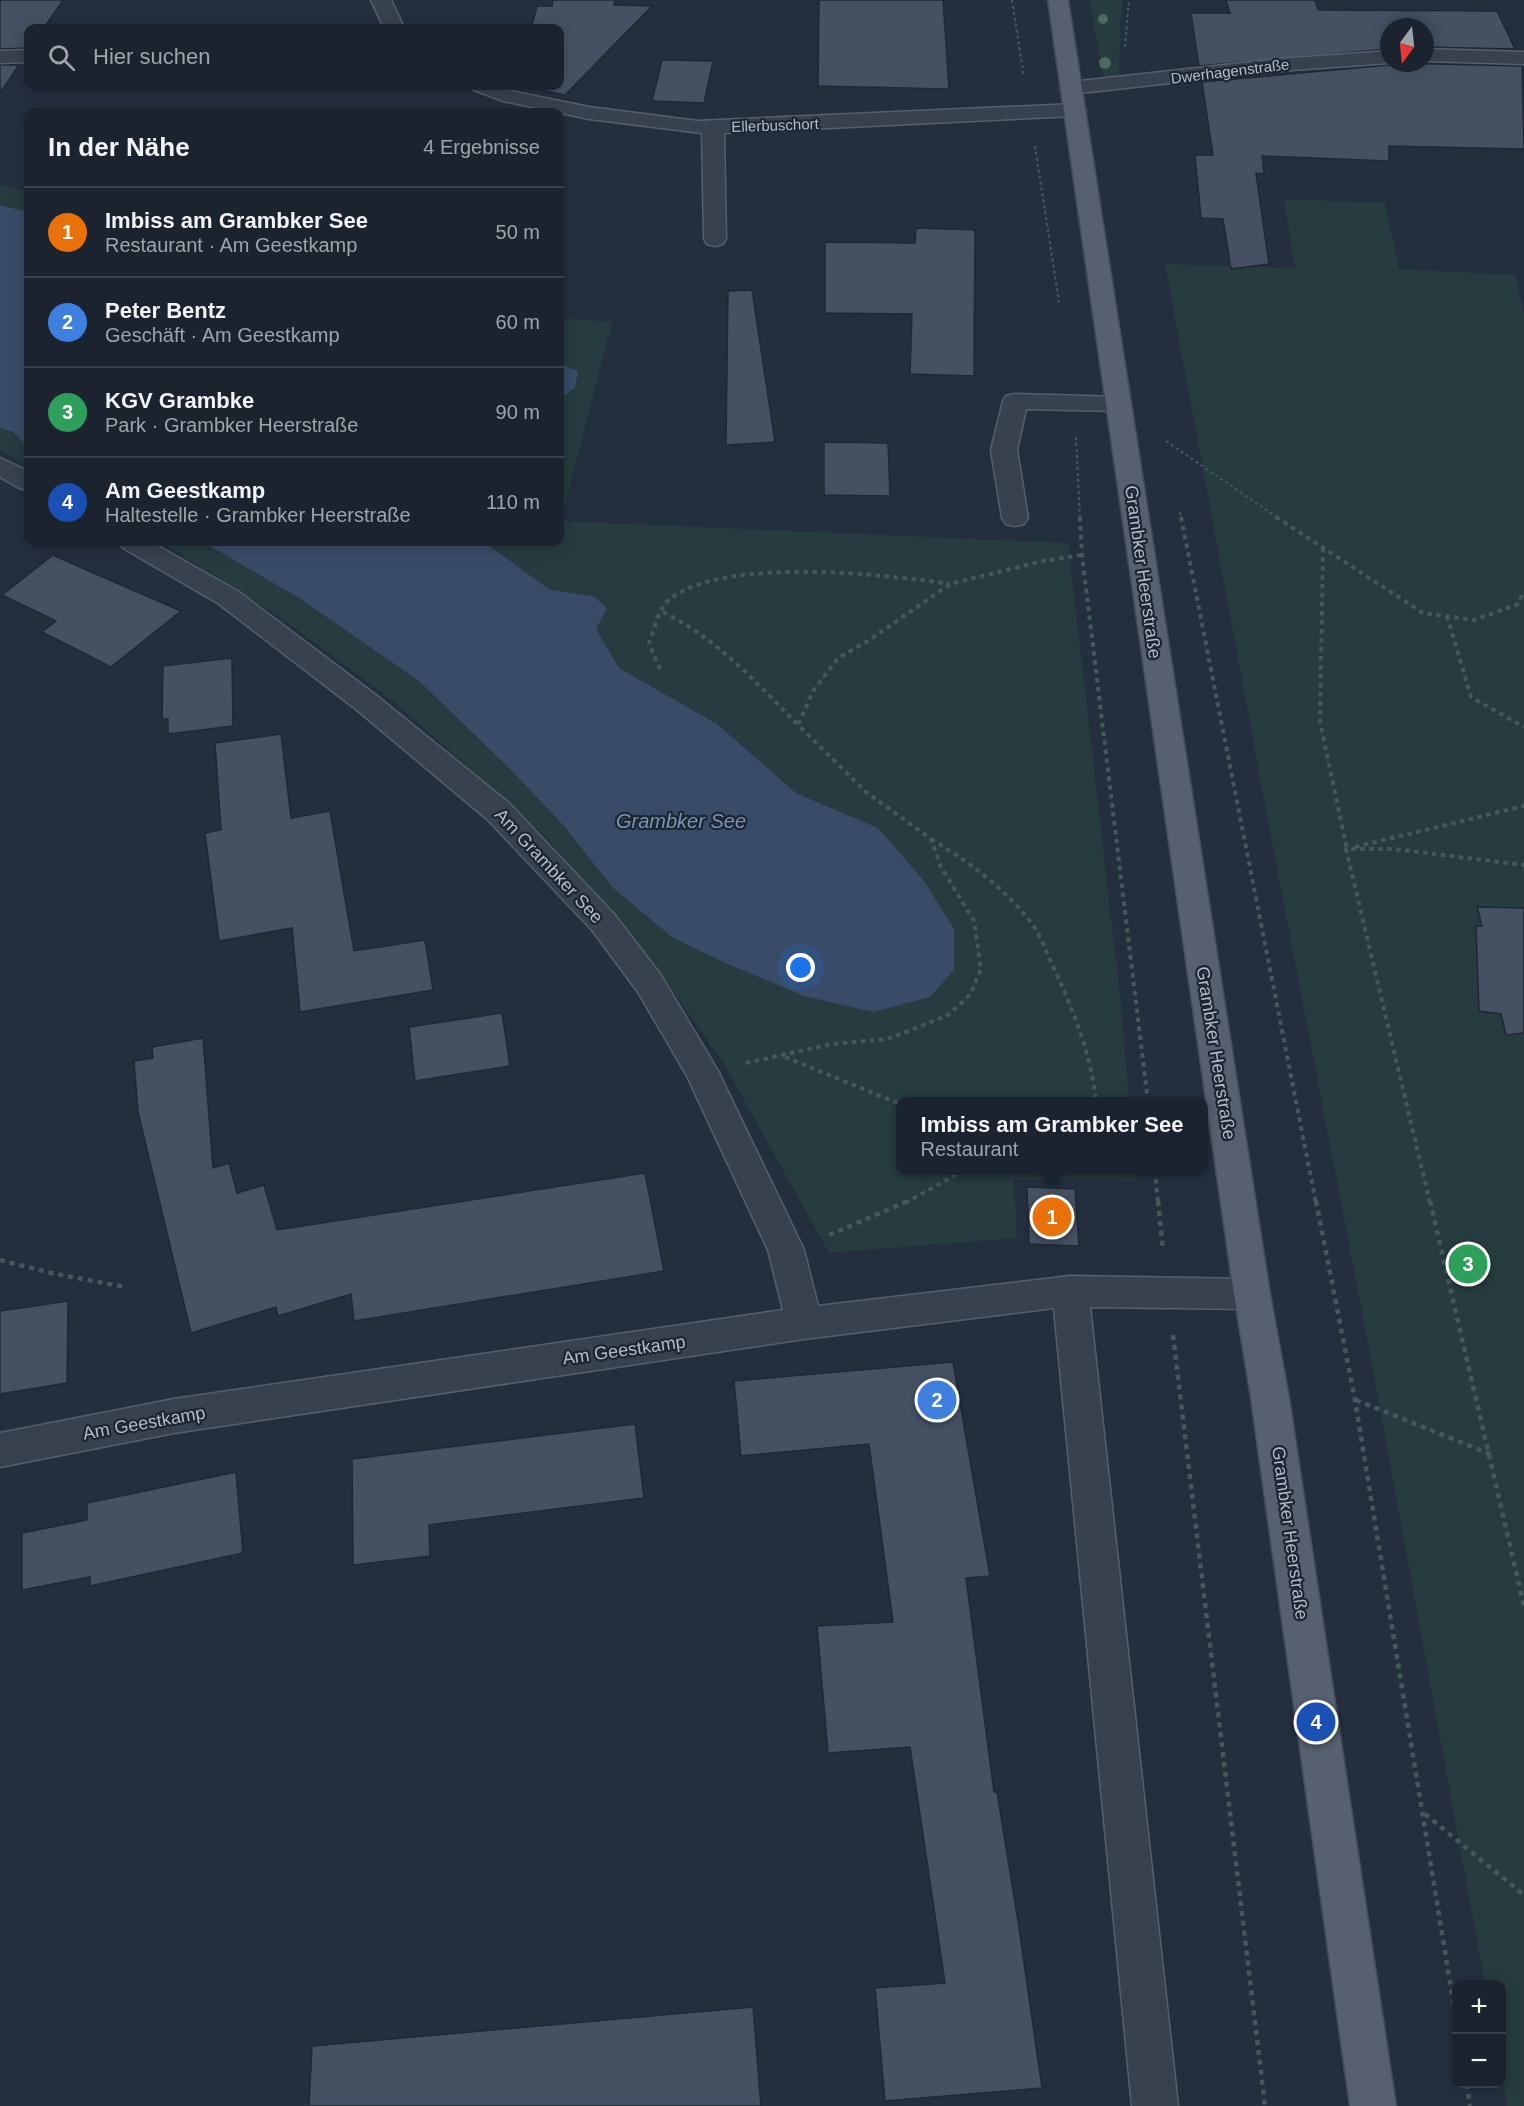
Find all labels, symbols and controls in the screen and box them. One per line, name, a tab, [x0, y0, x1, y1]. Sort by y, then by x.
north arrow	[1380, 18, 1434, 72]
search box	[24, 24, 564, 90]
icon: search	[45, 41, 78, 74]
text: Hier suchen	[93, 44, 210, 69]
street label: Dwerhagenstraße	[1170, 55, 1290, 87]
street label: Ellerbuschort	[731, 115, 820, 135]
text: In der Nähe	[48, 132, 190, 162]
text: 4 Ergebnisse	[423, 136, 540, 158]
text: Imbiss am Grambker See	[105, 208, 368, 233]
text: 1	[62, 221, 73, 243]
text: 50 m	[496, 221, 540, 243]
text: Restaurant · Am Geestkamp	[105, 234, 357, 256]
text: Peter Bentz	[105, 298, 226, 323]
text: 2	[62, 311, 73, 333]
text: 60 m	[496, 311, 540, 333]
text: Geschäft · Am Geestkamp	[105, 324, 340, 346]
text: KGV Grambke	[105, 388, 254, 413]
text: 3	[62, 401, 73, 423]
text: 90 m	[496, 401, 540, 423]
text: Park · Grambker Heerstraße	[105, 414, 358, 436]
text: Am Geestkamp	[105, 478, 265, 503]
street label: Grambker Heerstraße	[1121, 484, 1165, 660]
text: 4	[62, 491, 73, 513]
text: 110 m	[486, 491, 540, 513]
text: Haltestelle · Grambker Heerstraße	[105, 504, 411, 526]
street label: Am Grambker See	[491, 805, 607, 927]
water label: Grambker See	[616, 810, 746, 832]
your location	[786, 953, 815, 982]
street label: Grambker Heerstraße	[1192, 965, 1240, 1141]
popup	[896, 1097, 1208, 1175]
text: Imbiss am Grambker See	[921, 1112, 1183, 1137]
text: Restaurant	[921, 1138, 1018, 1160]
pin: 1	[1032, 1194, 1072, 1240]
pin: 3	[1448, 1242, 1488, 1286]
street label: Am Geestkamp	[561, 1331, 687, 1369]
pin: 2	[918, 1378, 956, 1422]
street label: Am Geestkamp	[81, 1402, 207, 1444]
street label: Grambker Heerstraße	[1268, 1445, 1312, 1621]
pin: 4	[1296, 1700, 1336, 1744]
map controls	[1452, 1980, 1506, 2088]
button: +	[1452, 1980, 1506, 2034]
button: −	[1452, 2034, 1506, 2088]

